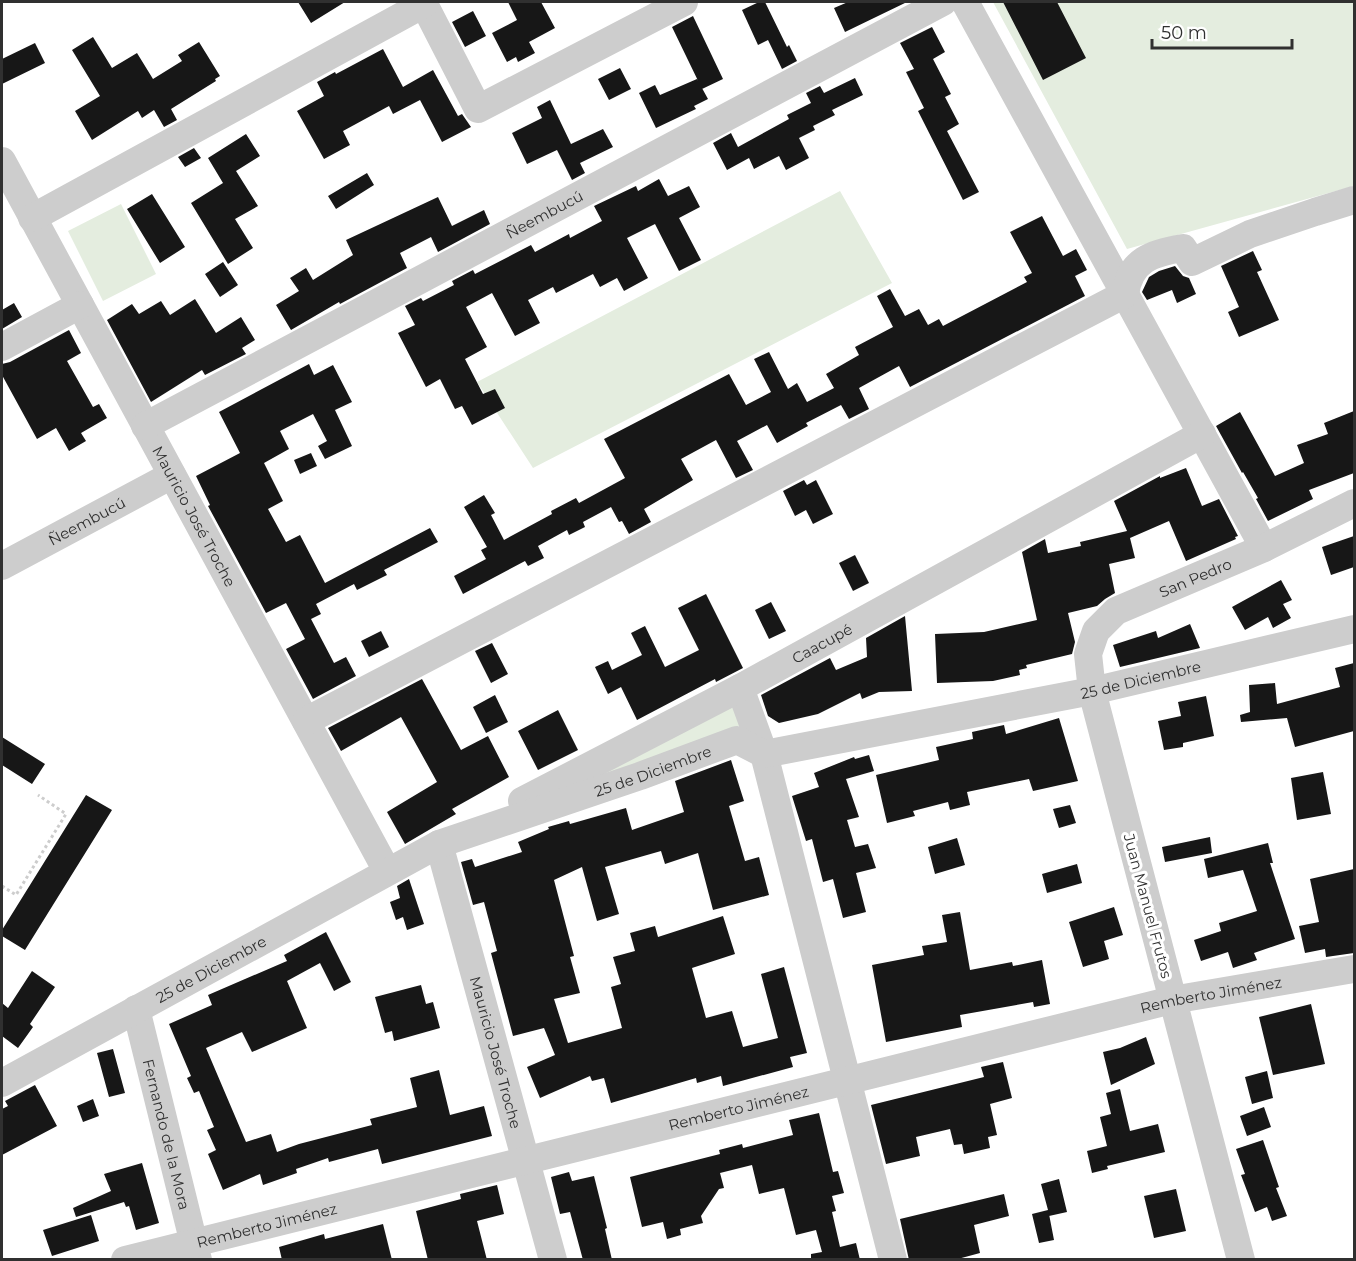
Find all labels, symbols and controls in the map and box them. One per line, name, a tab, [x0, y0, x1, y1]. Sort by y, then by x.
scale bar	[1152, 12, 1292, 50]
text: 50 m	[1161, 22, 1207, 44]
street label: Ñeembucú	[502, 186, 586, 242]
street label: Mauricio José Troche	[149, 442, 240, 590]
street label: Ñeembucú	[45, 492, 129, 549]
street label: San Pedro	[1156, 553, 1234, 601]
street label: Caacupé	[788, 619, 855, 667]
street label: 25 de Diciembre	[1079, 656, 1203, 703]
street label: 25 de Diciembre	[592, 741, 714, 800]
street label: Juan Manuel Frutos	[1119, 831, 1176, 980]
street label: 25 de Diciembre	[152, 931, 269, 1007]
street label: Remberto Jiménez	[1138, 972, 1283, 1017]
street label: Mauricio José Troche	[466, 974, 526, 1131]
street label: Fernando de la Mora	[139, 1057, 195, 1212]
street label: Remberto Jiménez	[666, 1081, 811, 1134]
street label: Remberto Jiménez	[195, 1198, 339, 1251]

